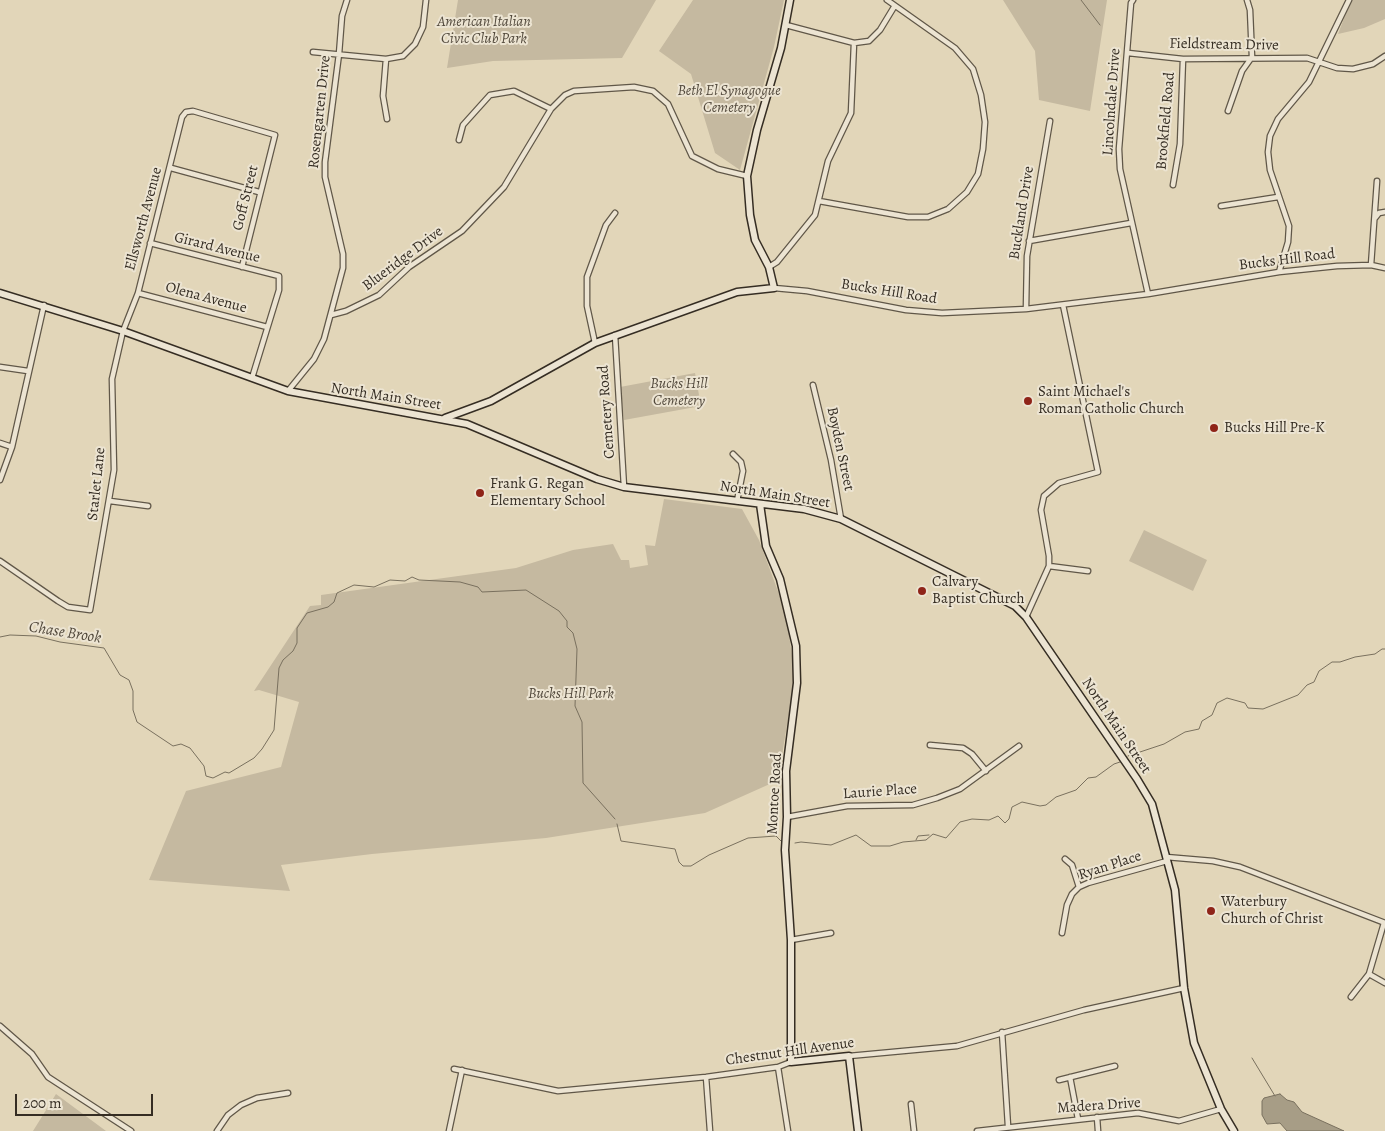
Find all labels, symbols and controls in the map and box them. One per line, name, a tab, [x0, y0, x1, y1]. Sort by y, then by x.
park label: American Italian Civic Club Park	[437, 13, 531, 48]
street label: Fieldstream Drive	[1169, 35, 1279, 55]
street label: Lincolndale Drive	[1099, 48, 1125, 156]
street label: Rosengarten Drive	[305, 54, 335, 170]
street label: Brookfield Road	[1153, 71, 1179, 171]
park label: Beth El Synagogue Cemetery	[677, 82, 781, 117]
street label: Goff Street	[229, 164, 263, 232]
street label: Ellsworth Avenue	[122, 165, 166, 273]
street label: Buckland Drive	[1006, 165, 1038, 261]
street label: Blueridge Drive	[359, 223, 447, 295]
street label: Girard Avenue	[172, 229, 262, 267]
street label: Bucks Hill Road	[1238, 245, 1336, 275]
street label: Bucks Hill Road	[840, 276, 938, 308]
street label: Olena Avenue	[163, 278, 249, 318]
street label: Cemetery Road	[595, 365, 619, 459]
park label: Bucks Hill Cemetery	[650, 375, 708, 410]
street label: North Main Street	[330, 379, 442, 415]
place label: Saint Michael's Roman Catholic Church	[1038, 383, 1184, 418]
marker: Saint Michael's Roman Catholic Church	[1022, 395, 1034, 407]
street label: Boyden Street	[822, 405, 858, 493]
place label: Bucks Hill Pre-K	[1224, 419, 1325, 437]
marker: Bucks Hill Pre-K	[1208, 422, 1220, 434]
street label: Starlet Lane	[84, 447, 110, 521]
place label: Frank G. Regan Elementary School	[490, 475, 605, 510]
street label: North Main Street	[719, 477, 831, 513]
marker: Frank G. Regan Elementary School	[474, 487, 486, 499]
place label: Calvary Baptist Church	[932, 573, 1024, 608]
marker: Calvary Baptist Church	[916, 585, 928, 597]
water label: Chase Brook	[27, 618, 103, 648]
street label: North Main Street	[1077, 675, 1155, 777]
park label: Bucks Hill Park	[528, 685, 614, 703]
street label: Montoe Road	[764, 753, 786, 835]
street label: Laurie Place	[842, 780, 918, 804]
street label: Ryan Place	[1076, 847, 1144, 885]
place label: Waterbury Church of Christ	[1221, 893, 1323, 928]
marker: Waterbury Church of Christ	[1205, 905, 1217, 917]
street label: Chestnut Hill Avenue	[725, 1034, 855, 1070]
scale bar	[18, 1084, 155, 1116]
text: 200 m	[23, 1093, 62, 1113]
street label: Madera Drive	[1057, 1094, 1141, 1118]

